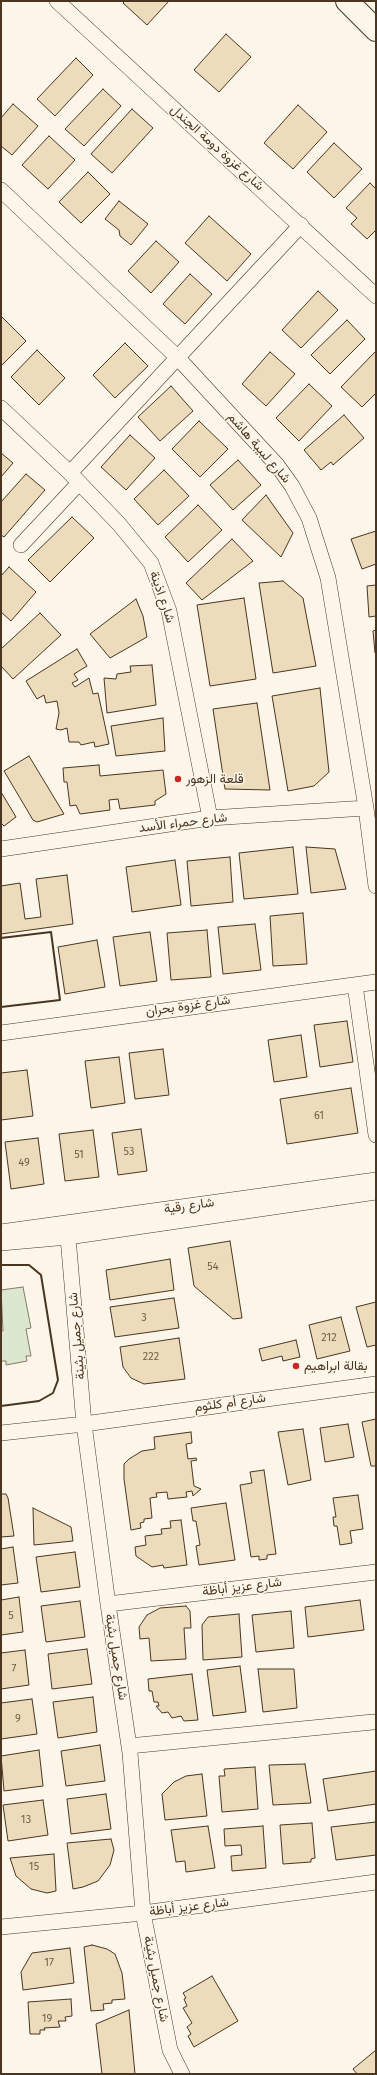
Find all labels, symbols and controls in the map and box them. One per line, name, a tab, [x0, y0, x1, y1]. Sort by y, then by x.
street label: شارع غزوة دومة الجندل	[167, 102, 267, 194]
street label: شارع لبيبة هاشم	[224, 410, 294, 486]
street label: شارع اذينة	[146, 569, 178, 625]
place label: قلعة الزهور	[186, 771, 244, 787]
marker: قلعة الزهور	[173, 774, 183, 784]
street label: شارع حمراء الأسد	[138, 810, 228, 836]
street label: شارع غزوة بحران	[145, 992, 231, 1020]
house number: 61	[314, 1109, 324, 1123]
house number: 53	[124, 1145, 134, 1159]
house number: 51	[74, 1148, 84, 1162]
house number: 49	[18, 1156, 30, 1170]
street label: شارع رقية	[163, 1195, 215, 1217]
house number: 54	[207, 1260, 219, 1274]
street label: شارع جميل بثينة	[65, 1292, 89, 1380]
house number: 3	[141, 1311, 147, 1325]
house number: 212	[321, 1331, 337, 1345]
house number: 222	[143, 1350, 159, 1364]
place label: بقالة ابراهيم	[304, 1358, 368, 1374]
marker: بقالة ابراهيم	[291, 1361, 301, 1371]
street label: شارع أم كلثوم	[193, 1390, 267, 1416]
street label: شارع عزيز أباظة	[201, 1574, 283, 1600]
house number: 5	[8, 1609, 14, 1623]
street label: شارع جميل بثينة	[101, 1613, 131, 1701]
house number: 7	[12, 1662, 16, 1676]
house number: 9	[15, 1712, 21, 1726]
house number: 13	[21, 1813, 31, 1827]
house number: 15	[29, 1860, 39, 1874]
street label: شارع عزيز أباظة	[148, 1894, 230, 1920]
street label: شارع جميل بثينة	[140, 1935, 172, 2023]
house number: 17	[44, 1956, 54, 1970]
house number: 19	[42, 2012, 52, 2026]

